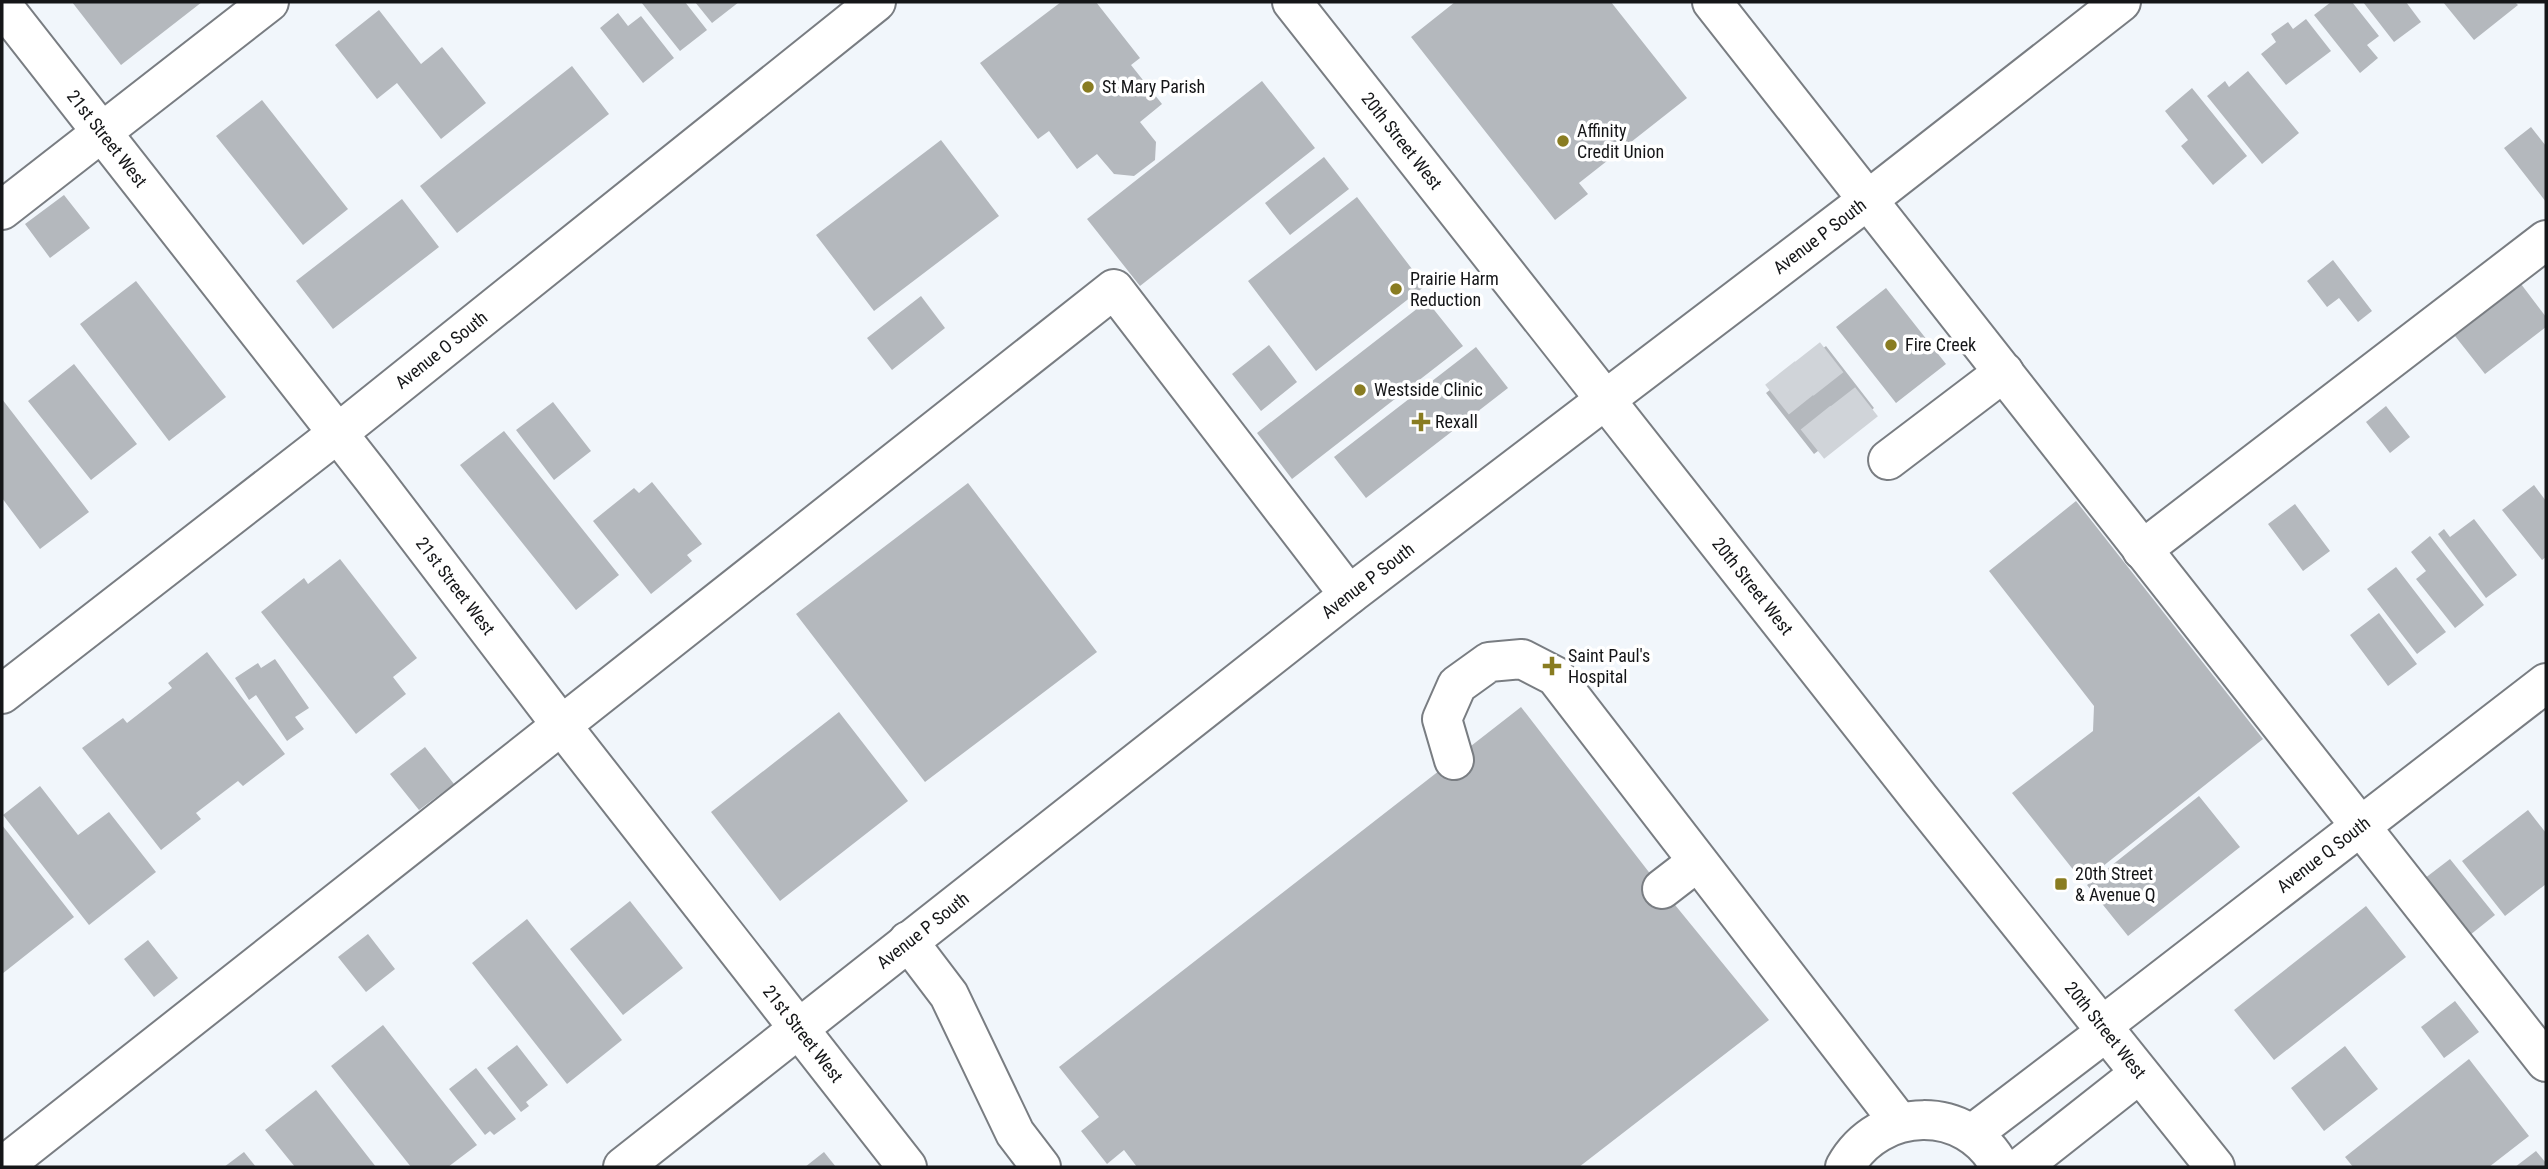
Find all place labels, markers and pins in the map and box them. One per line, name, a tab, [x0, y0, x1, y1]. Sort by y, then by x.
place label: St Mary Parish	[1102, 76, 1205, 97]
marker: St Mary Parish	[1080, 79, 1096, 95]
place label: Affinity Credit Union	[1577, 120, 1664, 162]
marker: Affinity Credit Union	[1555, 133, 1571, 149]
place label: Prairie Harm Reduction	[1410, 268, 1499, 310]
marker: Prairie Harm Reduction	[1388, 281, 1404, 297]
place label: Fire Creek	[1905, 334, 1976, 355]
marker: Fire Creek	[1883, 337, 1899, 353]
place label: Westside Clinic	[1374, 379, 1483, 400]
marker: Westside Clinic	[1352, 382, 1368, 398]
place label: Rexall	[1435, 411, 1478, 432]
marker: Rexall	[1413, 414, 1429, 430]
place label: Saint Paul's Hospital	[1568, 645, 1650, 687]
marker: Saint Paul's Hospital	[1542, 656, 1562, 676]
place label: 20th Street & Avenue Q	[2075, 863, 2156, 905]
marker: 20th Street & Avenue Q	[2053, 876, 2069, 892]

